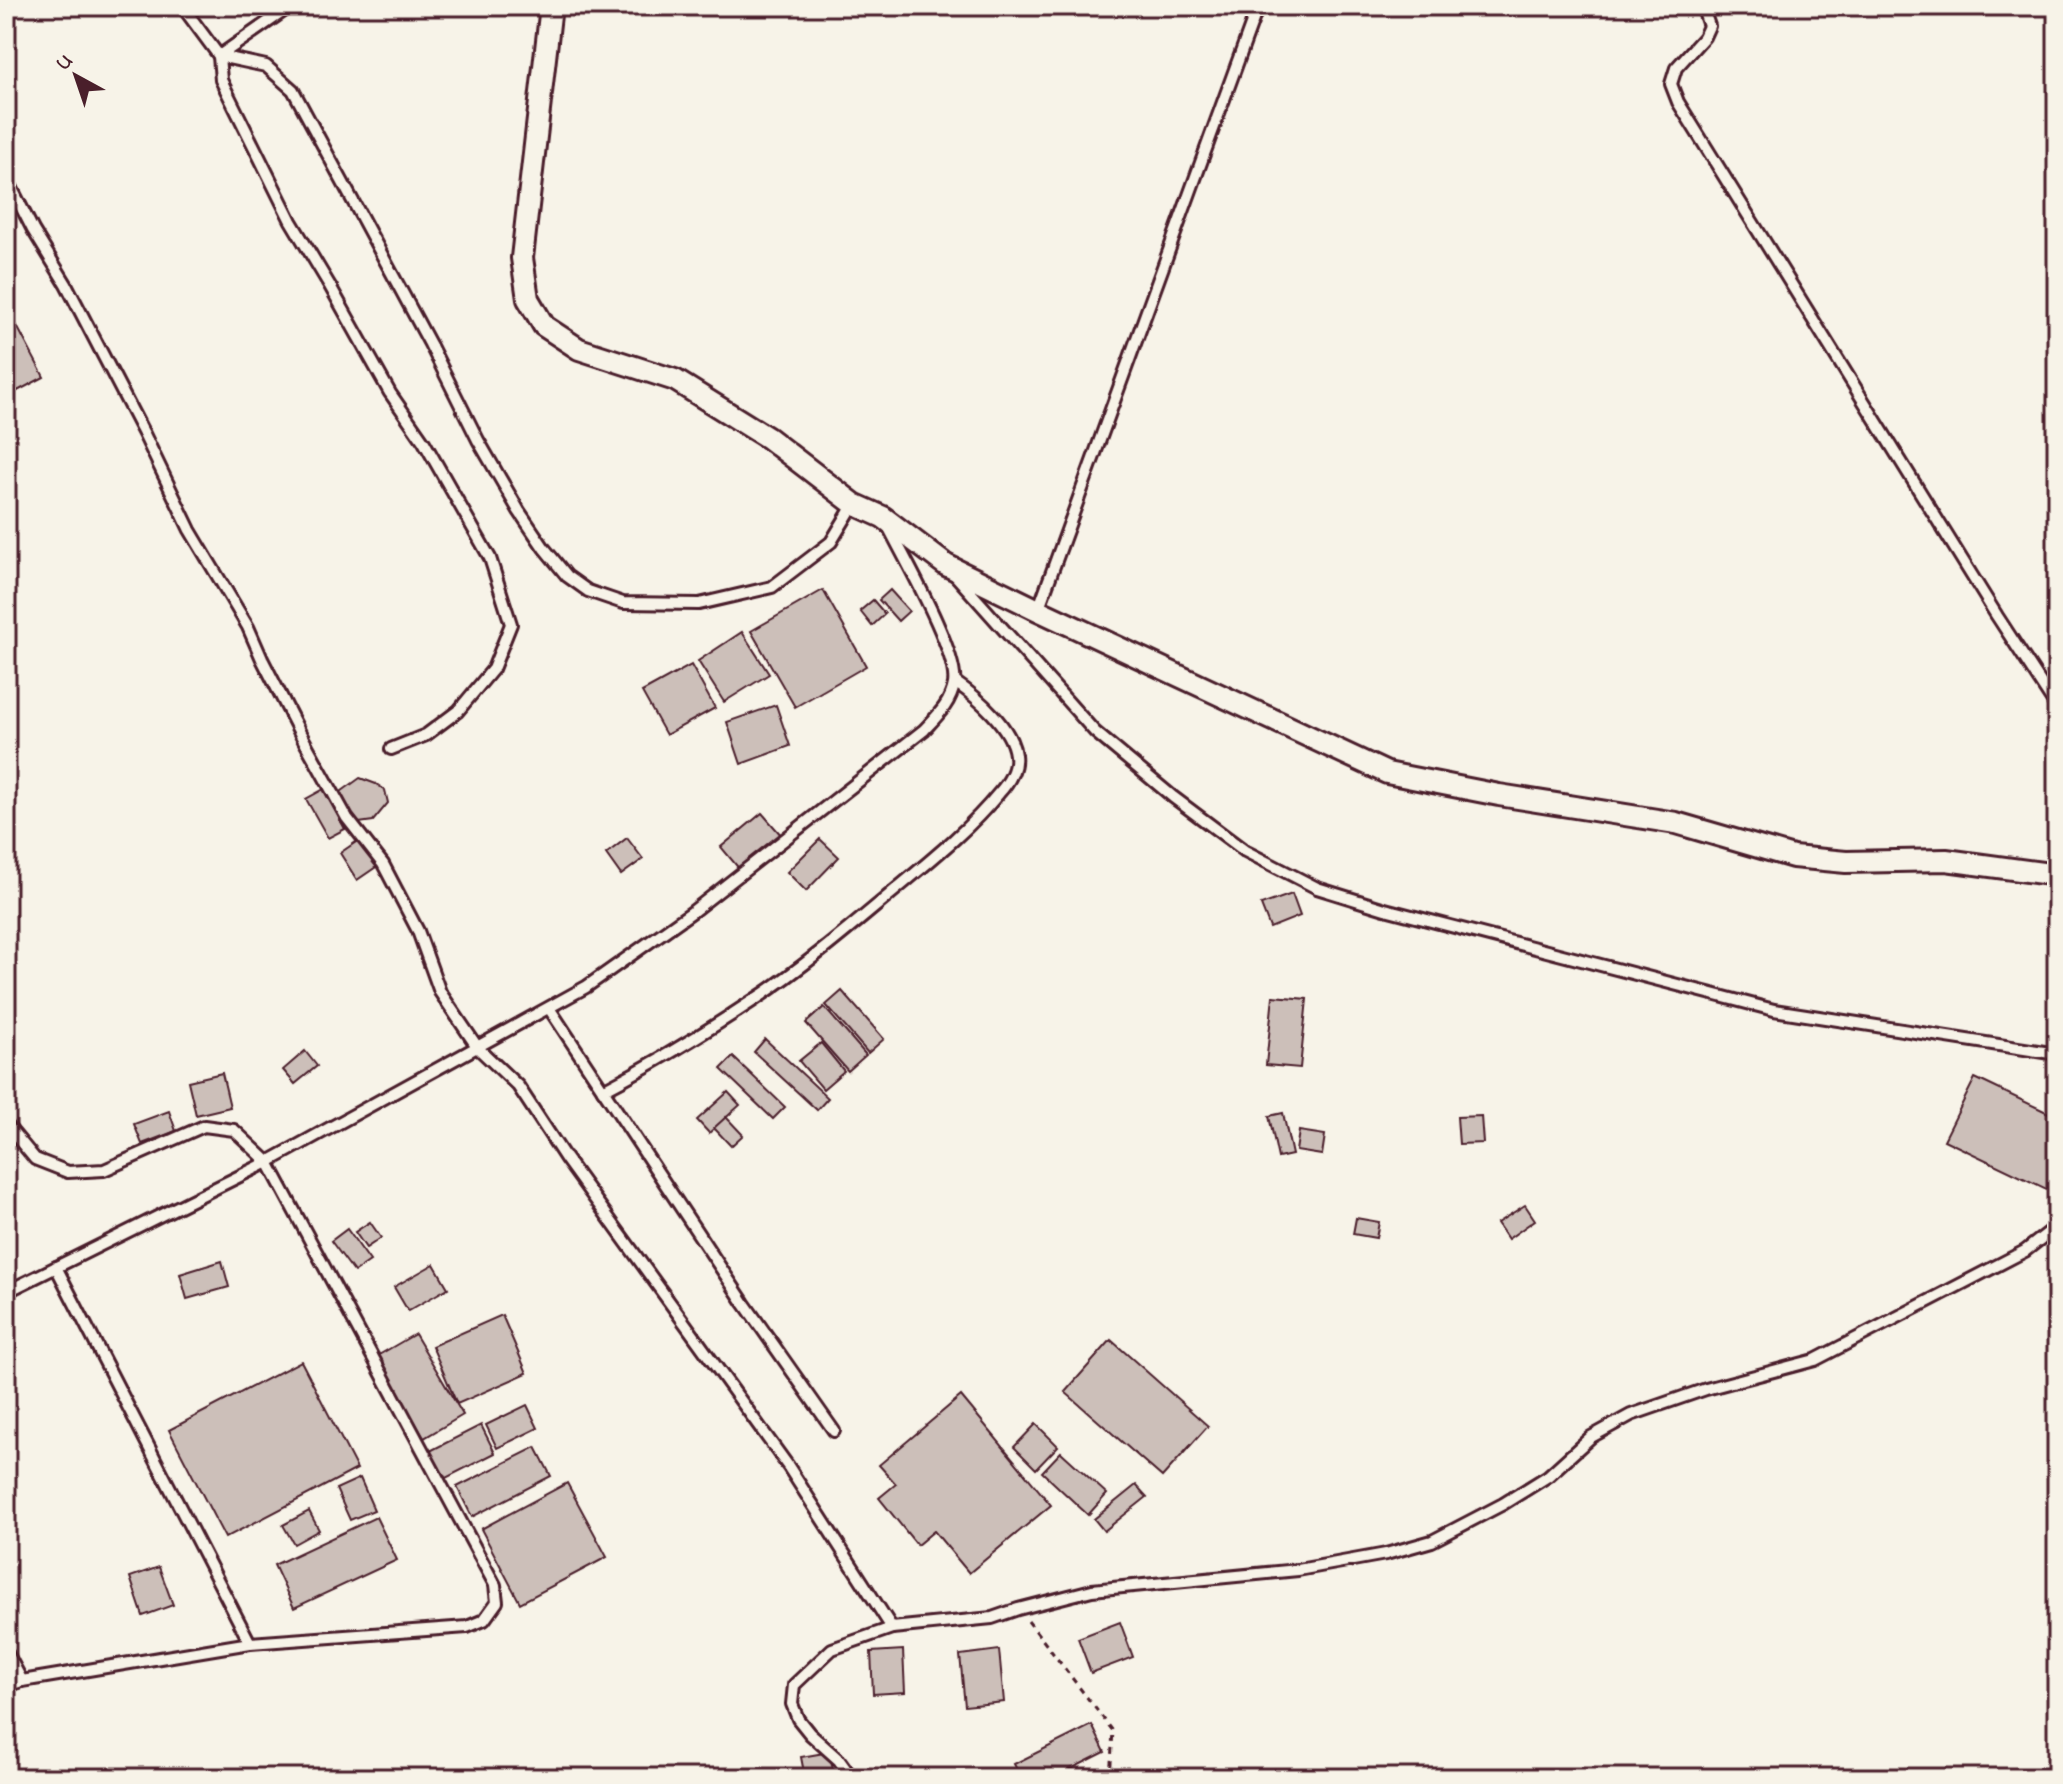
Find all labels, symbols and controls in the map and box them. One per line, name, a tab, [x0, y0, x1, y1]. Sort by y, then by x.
north arrow	[36, 36, 116, 116]
text: U	[49, 46, 81, 80]

